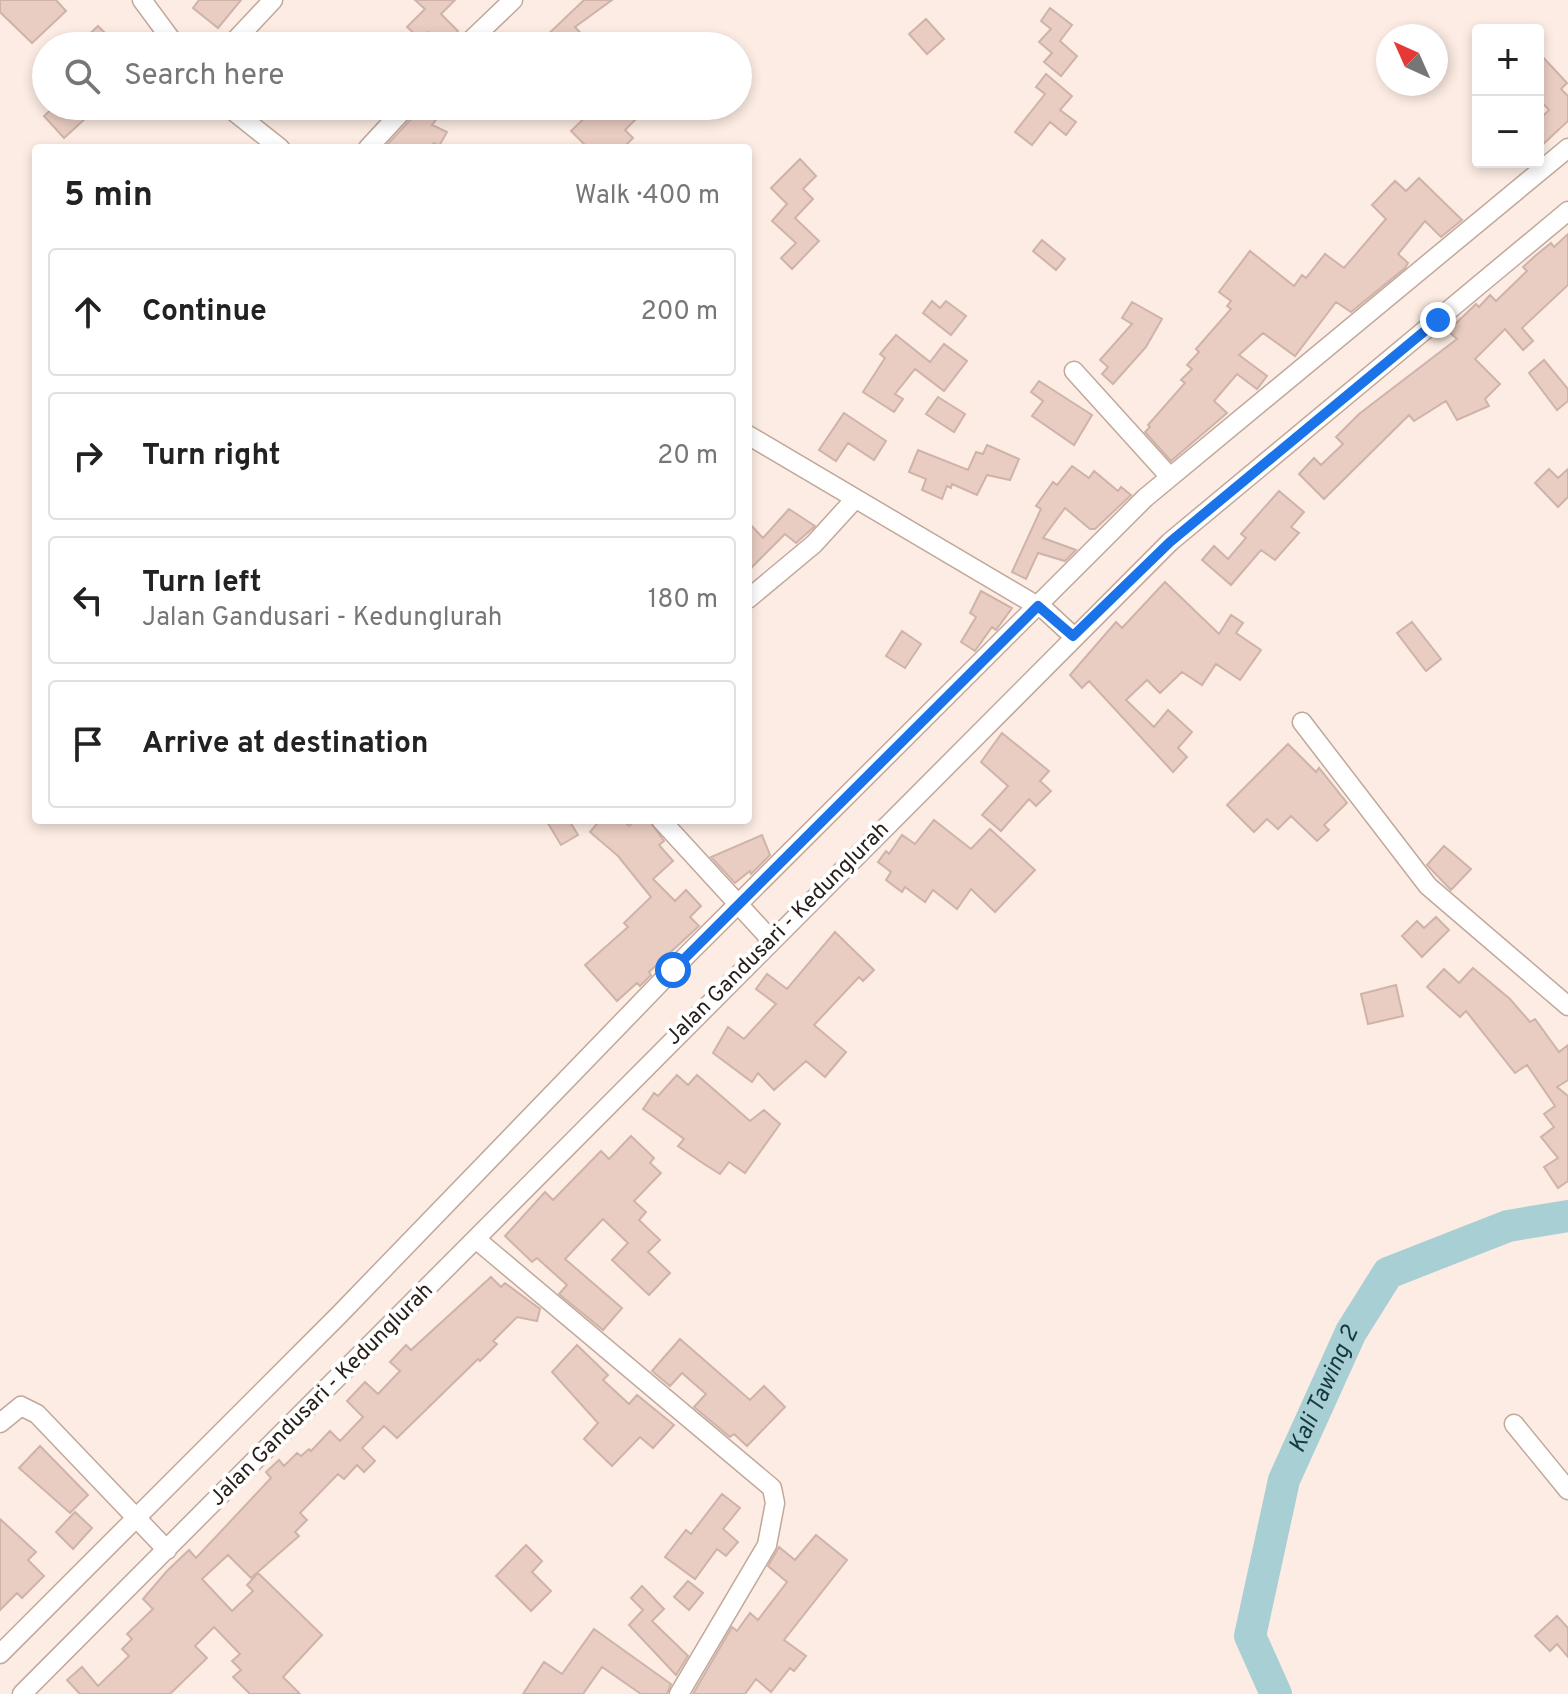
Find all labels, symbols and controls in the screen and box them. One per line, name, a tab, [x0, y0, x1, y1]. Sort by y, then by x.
north arrow	[1376, 24, 1448, 96]
map controls	[1472, 24, 1544, 168]
button: +	[1472, 24, 1544, 96]
search box	[32, 32, 752, 120]
icon: search	[60, 54, 104, 98]
text: Search here	[124, 58, 284, 95]
button: −	[1472, 96, 1544, 168]
text: 5 min	[64, 175, 153, 218]
text: Walk · 400 m	[575, 180, 720, 213]
icon: ahead	[66, 290, 110, 334]
text: Continue	[142, 294, 267, 331]
text: 200 m	[641, 296, 718, 329]
route end	[1420, 302, 1456, 338]
icon: right	[66, 434, 110, 478]
text: Turn right	[142, 438, 280, 475]
text: 20 m	[657, 440, 718, 473]
text: Turn left	[142, 565, 262, 602]
icon: left	[66, 578, 110, 622]
text: 180 m	[648, 584, 718, 617]
text: Jalan Gandusari - Kedunglurah	[142, 602, 502, 635]
icon: arrive	[66, 722, 110, 766]
text: Arrive at destination	[142, 726, 428, 763]
street label: Jalan Gandusari - Kedunglurah	[661, 817, 895, 1051]
route start	[655, 952, 691, 988]
street label: Jalan Gandusari - Kedunglurah	[205, 1278, 439, 1512]
water label: Kali Tawing 2	[1283, 1321, 1367, 1458]

